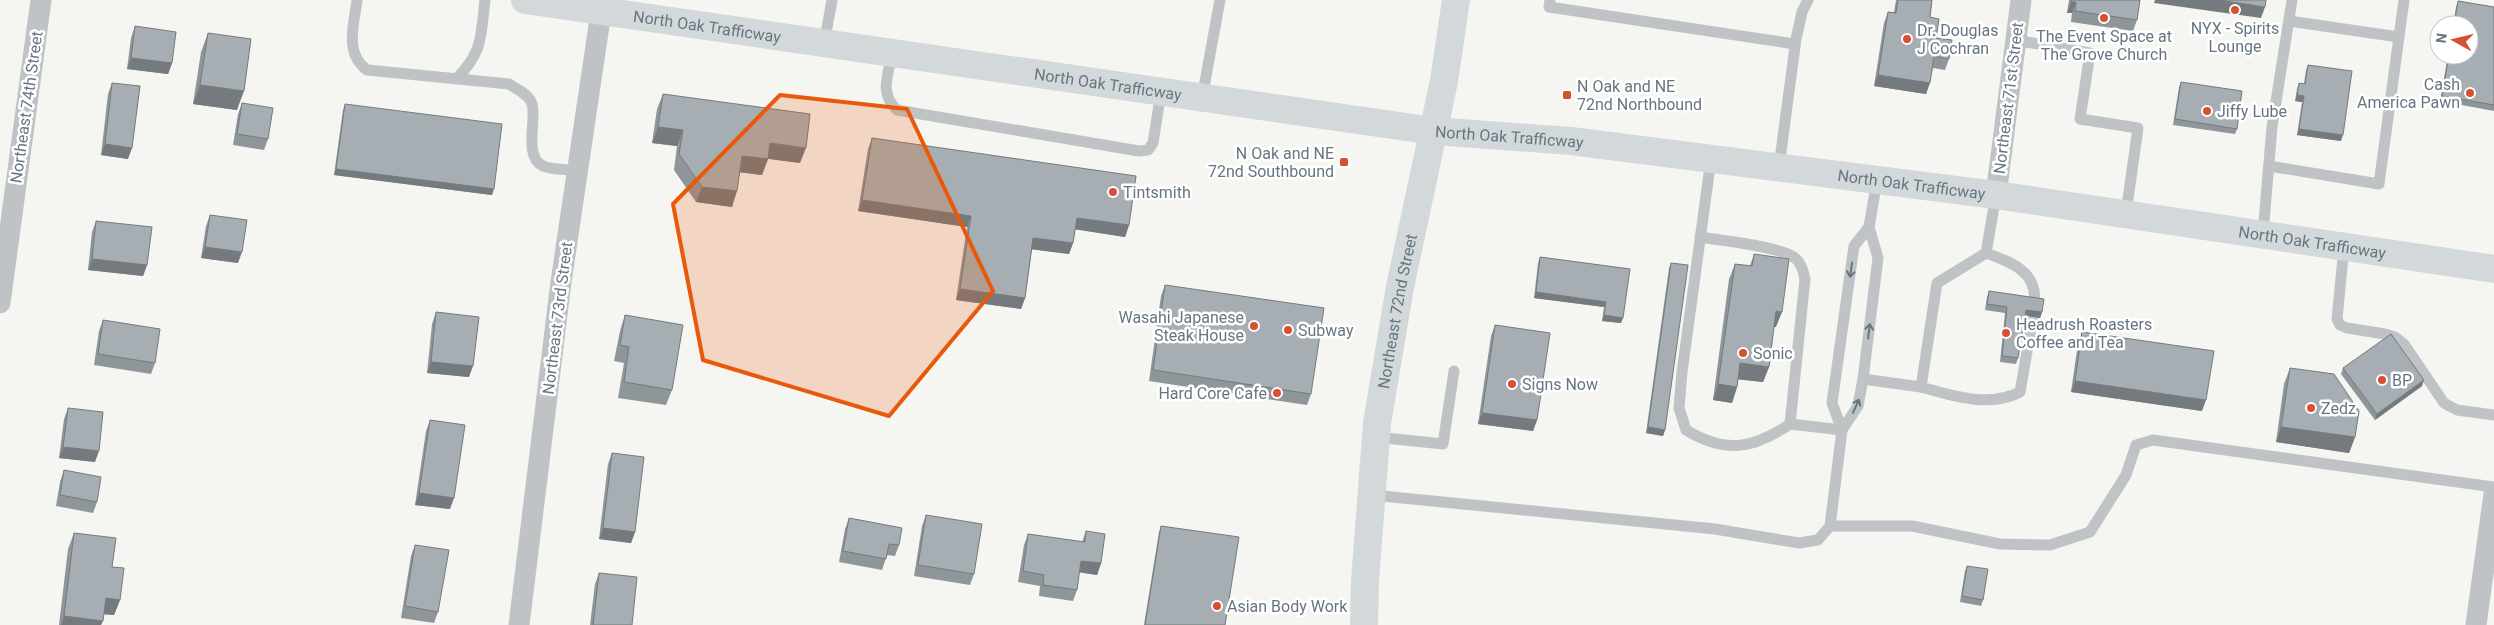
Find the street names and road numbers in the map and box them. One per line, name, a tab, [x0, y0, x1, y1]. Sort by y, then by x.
street label: North Oak Trafficway	[632, 7, 782, 47]
street label: Northeast 71st Street	[1990, 21, 2027, 175]
street label: Northeast 74th Street	[6, 30, 47, 184]
street label: North Oak Trafficway	[1033, 64, 1183, 105]
street label: North Oak Trafficway	[1434, 122, 1585, 153]
street label: North Oak Trafficway	[1836, 166, 1987, 204]
street label: North Oak Trafficway	[2237, 222, 2388, 263]
street label: Northeast 72nd Street	[1374, 232, 1421, 390]
street label: Northeast 73rd Street	[539, 241, 576, 395]

